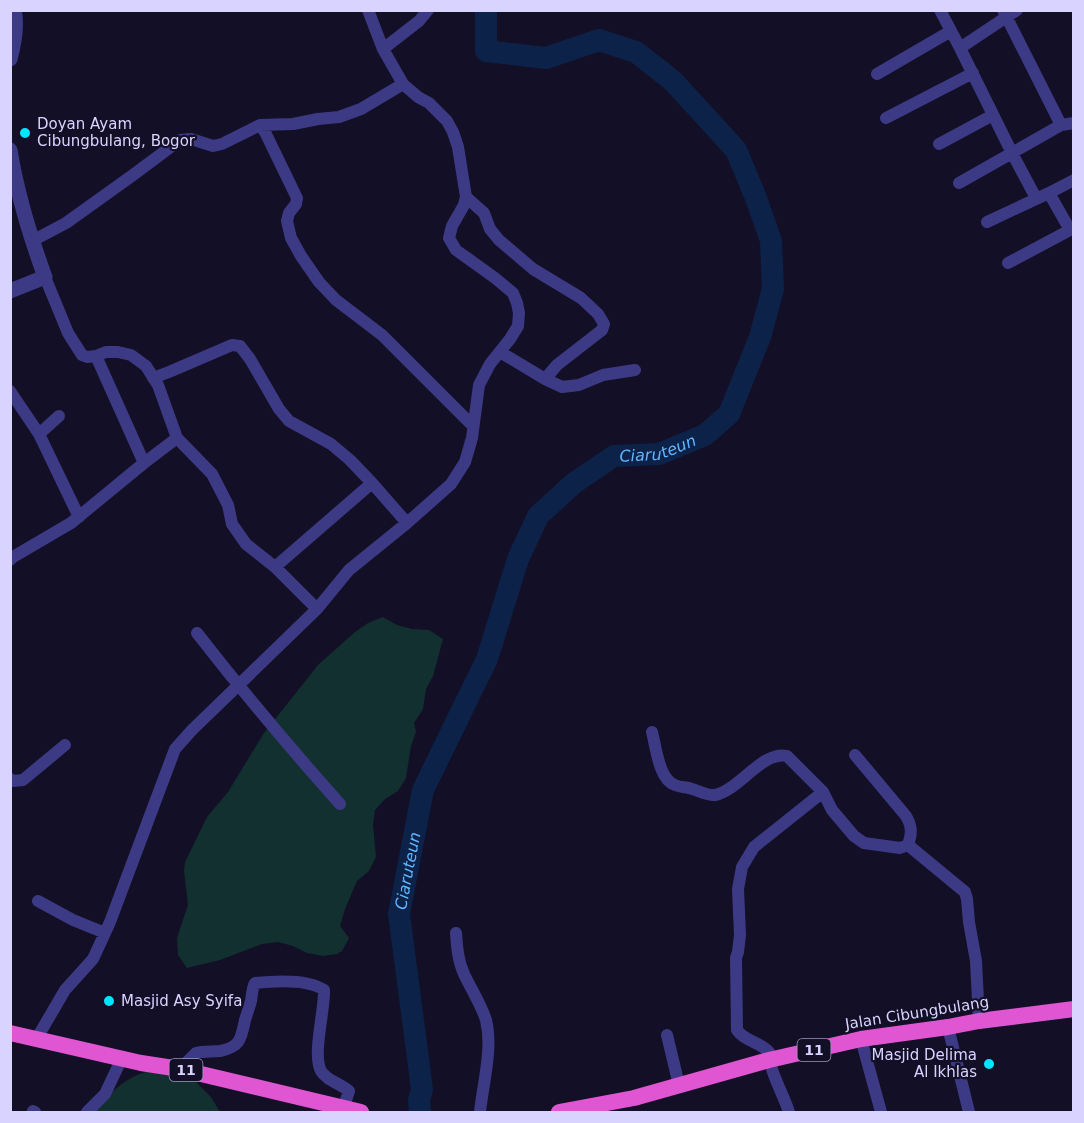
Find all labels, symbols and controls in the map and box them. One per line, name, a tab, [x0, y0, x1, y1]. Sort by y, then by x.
place label: Doyan Ayam Cibungbulang, Bogor	[37, 115, 196, 150]
marker: Doyan Ayam Cibungbulang, Bogor	[18, 126, 32, 140]
water label: Ciaruteun	[619, 430, 699, 465]
water label: Ciaruteun	[391, 830, 424, 911]
place label: Masjid Asy Syifa	[121, 992, 242, 1010]
street label: Jalan Cibungbulang	[843, 993, 990, 1033]
marker: Masjid Asy Syifa	[102, 994, 116, 1008]
road number: 11	[798, 1039, 830, 1061]
place label: Masjid Delima Al Ikhlas	[872, 1046, 977, 1081]
marker: Masjid Delima Al Ikhlas	[982, 1057, 996, 1071]
road number: 11	[170, 1059, 202, 1081]

